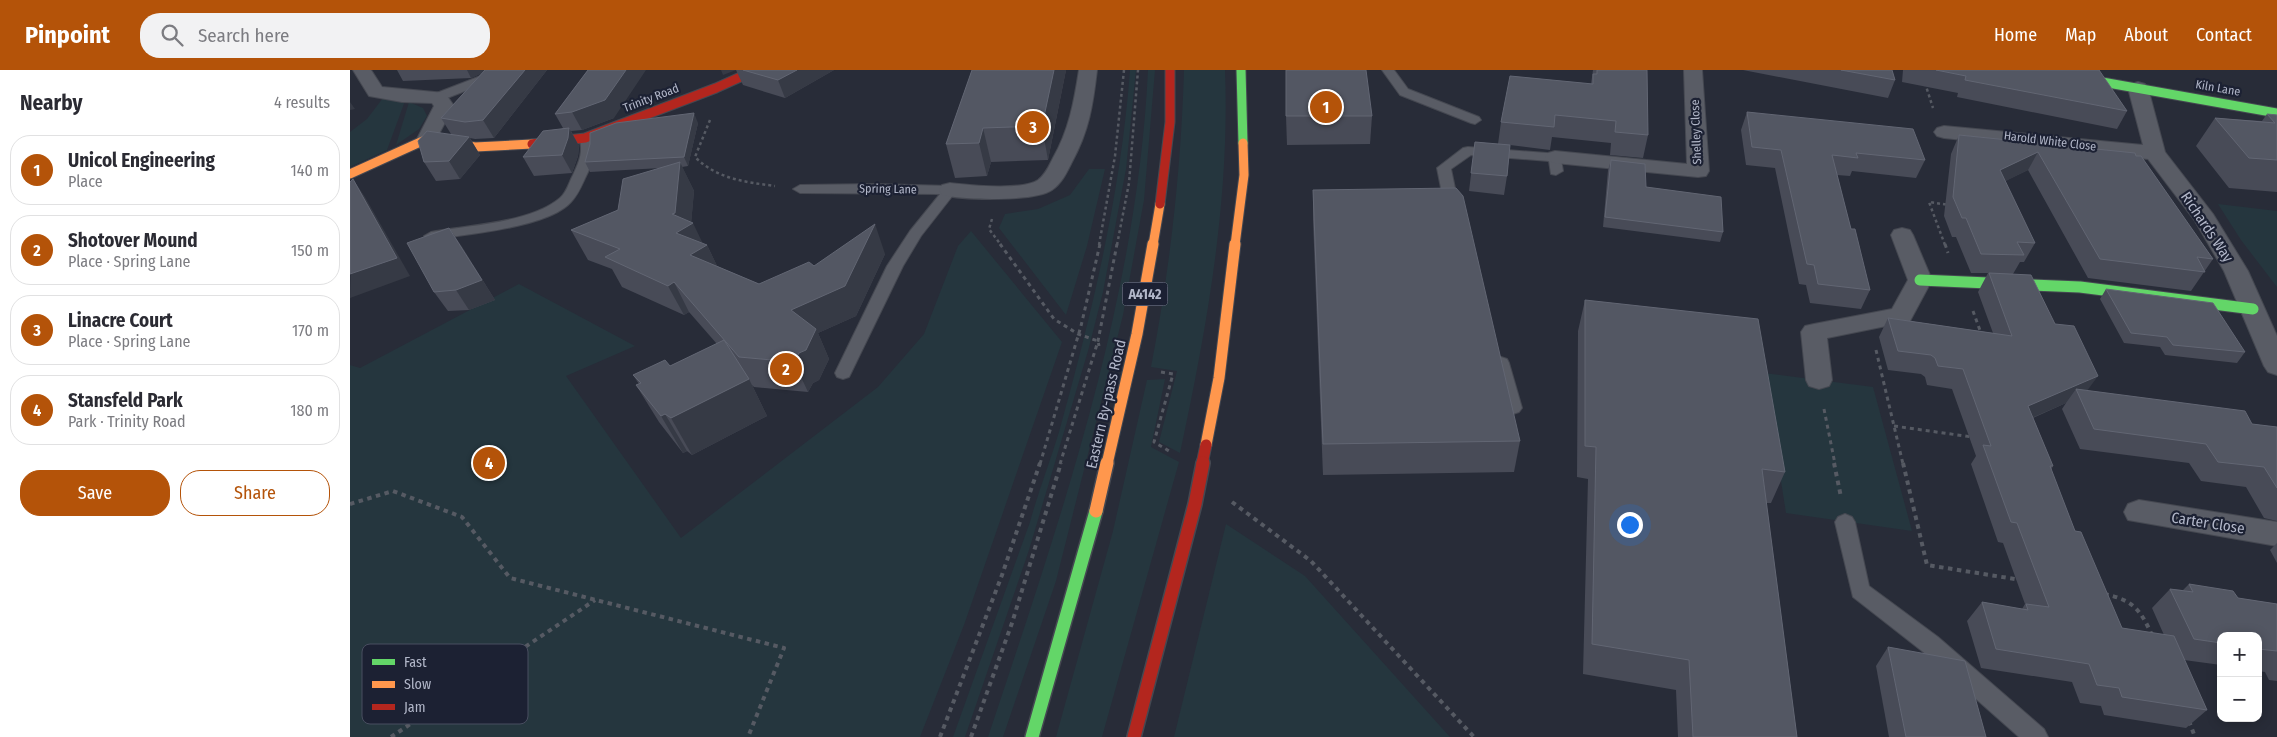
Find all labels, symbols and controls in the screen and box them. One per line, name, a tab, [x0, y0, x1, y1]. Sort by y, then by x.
search box	[140, 13, 490, 58]
text: Pinpoint	[25, 21, 110, 49]
icon: search	[158, 21, 186, 49]
text: Search here	[198, 24, 289, 47]
text: Home	[1994, 24, 2037, 46]
text: Map	[2065, 24, 2096, 46]
text: About	[2124, 24, 2168, 46]
text: Contact	[2196, 24, 2252, 46]
street label: Kiln Lane	[2195, 77, 2241, 99]
street label: Trinity Road	[621, 81, 681, 115]
pin: 1	[1310, 88, 1342, 126]
text: Nearby	[20, 90, 82, 116]
text: 4 results	[274, 93, 330, 112]
street label: Shelley Close	[1688, 99, 1704, 165]
pin: 3	[1017, 108, 1049, 146]
street label: Harold White Close	[2003, 128, 2097, 154]
text: Unicol Engineering	[68, 149, 215, 172]
text: 1	[34, 161, 40, 180]
text: 140 m	[291, 161, 329, 180]
text: Place	[68, 172, 103, 191]
street label: Spring Lane	[859, 181, 917, 197]
street label: Richards Way	[2177, 188, 2237, 266]
text: Shotover Mound	[68, 229, 198, 252]
text: 2	[33, 241, 41, 260]
text: 150 m	[291, 241, 329, 260]
text: Place · Spring Lane	[68, 252, 190, 271]
road number: A4142	[1122, 282, 1168, 305]
text: Linacre Court	[68, 309, 173, 332]
text: 3	[33, 321, 41, 340]
text: 170 m	[292, 321, 329, 340]
text: Place · Spring Lane	[68, 332, 190, 351]
street label: Eastern By-pass Road	[1082, 338, 1130, 470]
pin: 2	[770, 350, 802, 388]
text: Stansfeld Park	[68, 389, 183, 412]
text: 4	[33, 401, 41, 420]
text: 180 m	[290, 401, 329, 420]
text: Park · Trinity Road	[68, 412, 186, 431]
pin: 4	[473, 444, 505, 482]
button: Save	[20, 470, 170, 516]
button: Share	[180, 470, 330, 516]
street label: Carter Close	[2170, 508, 2246, 538]
your location	[1617, 512, 1643, 538]
map controls	[2217, 632, 2262, 722]
button: +	[2217, 632, 2262, 677]
legend	[362, 644, 528, 724]
text: Fast	[404, 654, 427, 671]
text: Slow	[404, 676, 431, 693]
button: −	[2217, 677, 2262, 722]
text: Jam	[404, 699, 425, 716]

